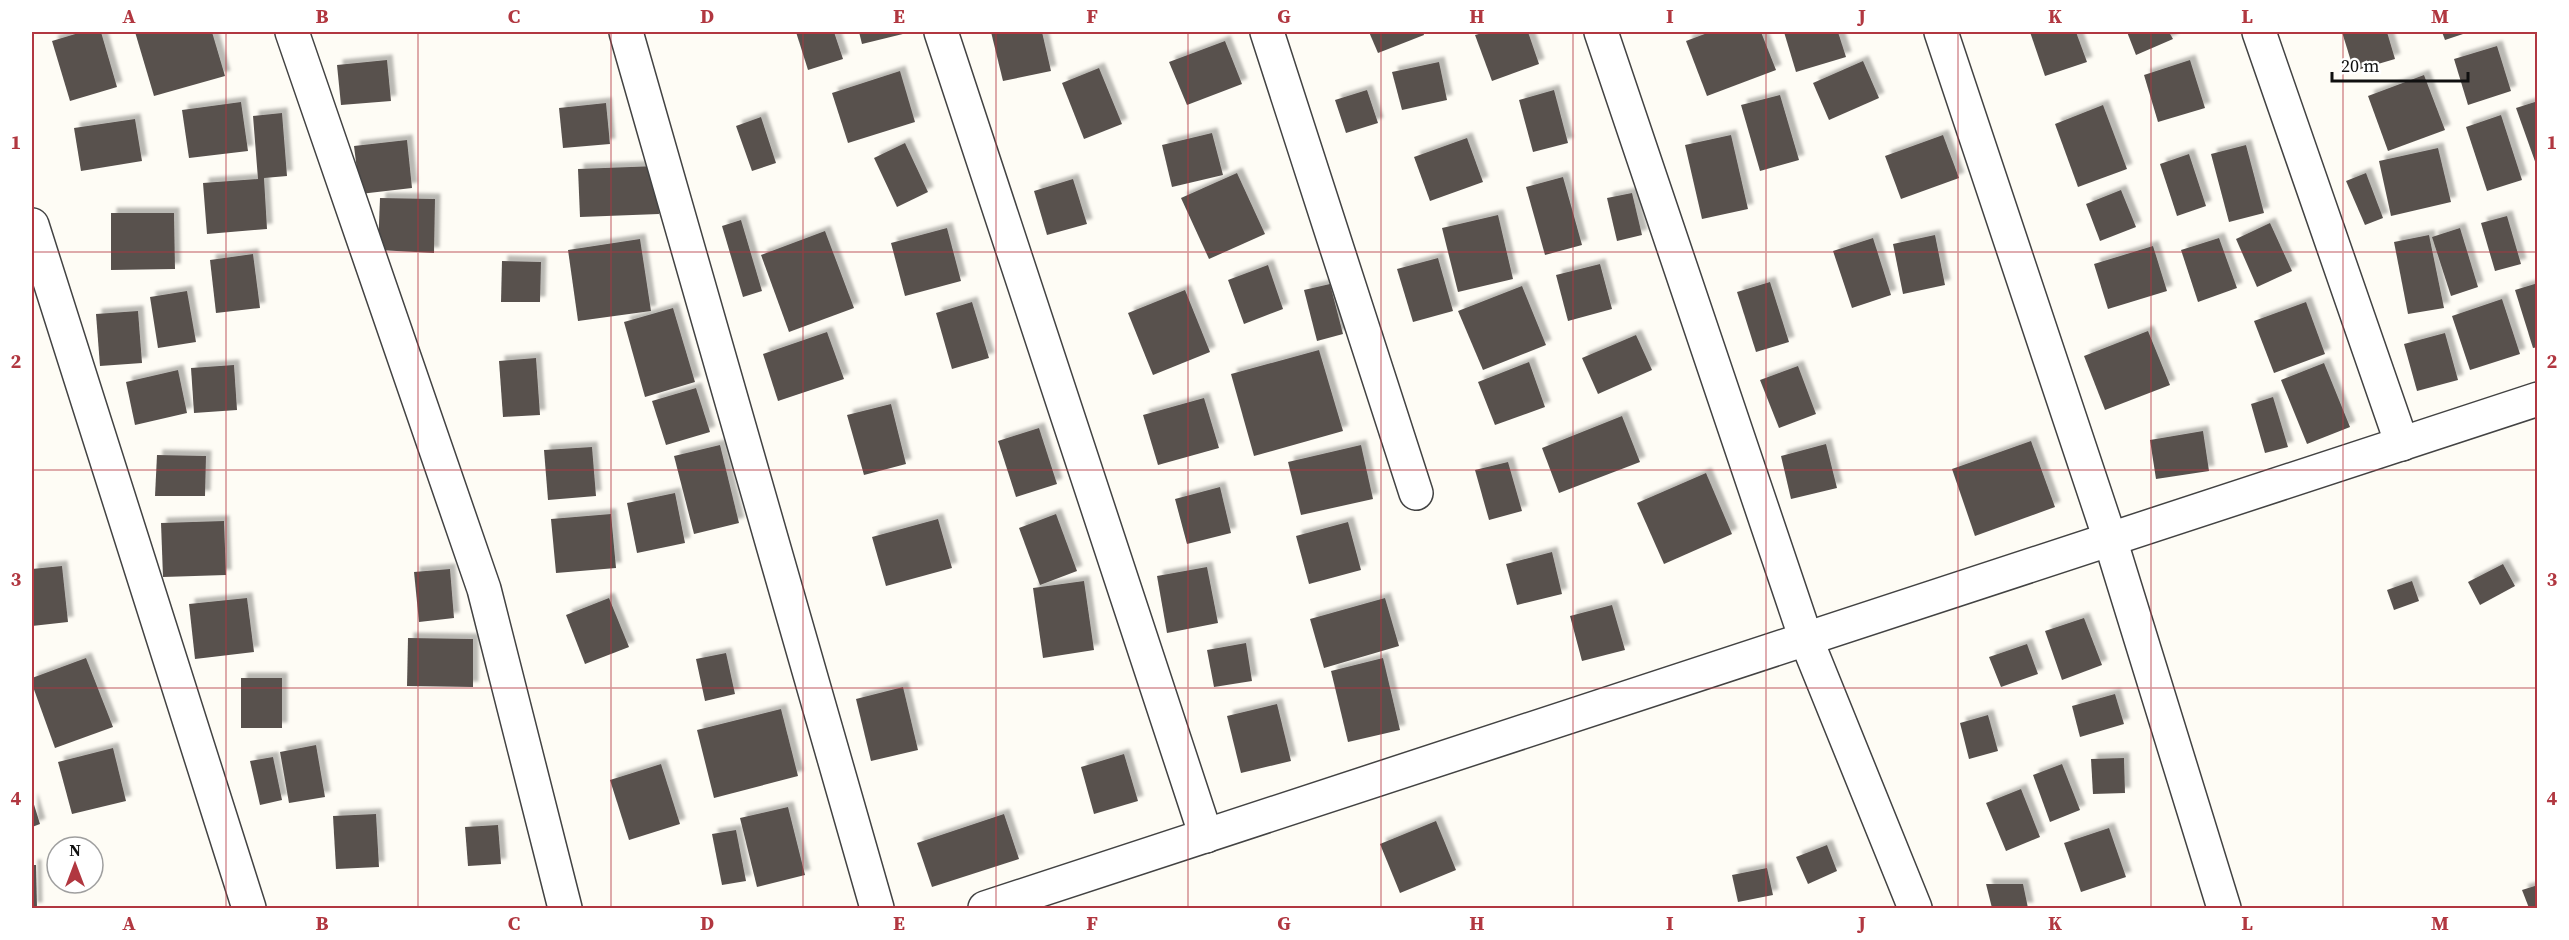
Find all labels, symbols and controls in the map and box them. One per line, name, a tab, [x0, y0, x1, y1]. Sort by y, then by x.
text: A	[122, 2, 136, 30]
text: B	[315, 2, 329, 30]
text: C	[508, 2, 520, 30]
text: D	[700, 2, 714, 30]
text: E	[893, 2, 905, 30]
text: F	[1086, 2, 1098, 30]
text: G	[1277, 2, 1291, 30]
text: H	[1469, 2, 1485, 30]
text: I	[1666, 2, 1674, 30]
text: J	[1856, 2, 1866, 30]
text: K	[2048, 2, 2062, 30]
text: L	[2241, 2, 2253, 30]
text: M	[2431, 2, 2449, 30]
scale bar	[2332, 45, 2468, 83]
text: 20 m	[2341, 53, 2379, 78]
text: 1	[11, 128, 21, 156]
text: 1	[2547, 128, 2557, 156]
text: 2	[11, 347, 22, 375]
text: 2	[2547, 347, 2558, 375]
text: 3	[11, 565, 22, 593]
text: 3	[2547, 565, 2558, 593]
text: 4	[11, 784, 22, 812]
text: 4	[2547, 784, 2558, 812]
north arrow	[45, 835, 105, 895]
text: N	[69, 839, 81, 861]
text: A	[122, 909, 136, 937]
text: B	[315, 909, 329, 937]
text: C	[508, 909, 520, 937]
text: D	[700, 909, 714, 937]
text: E	[893, 909, 905, 937]
text: F	[1086, 909, 1098, 937]
text: G	[1277, 909, 1291, 937]
text: H	[1469, 909, 1485, 937]
text: I	[1666, 909, 1674, 937]
text: J	[1856, 909, 1866, 937]
text: K	[2048, 909, 2062, 937]
text: L	[2241, 909, 2253, 937]
text: M	[2431, 909, 2449, 937]

